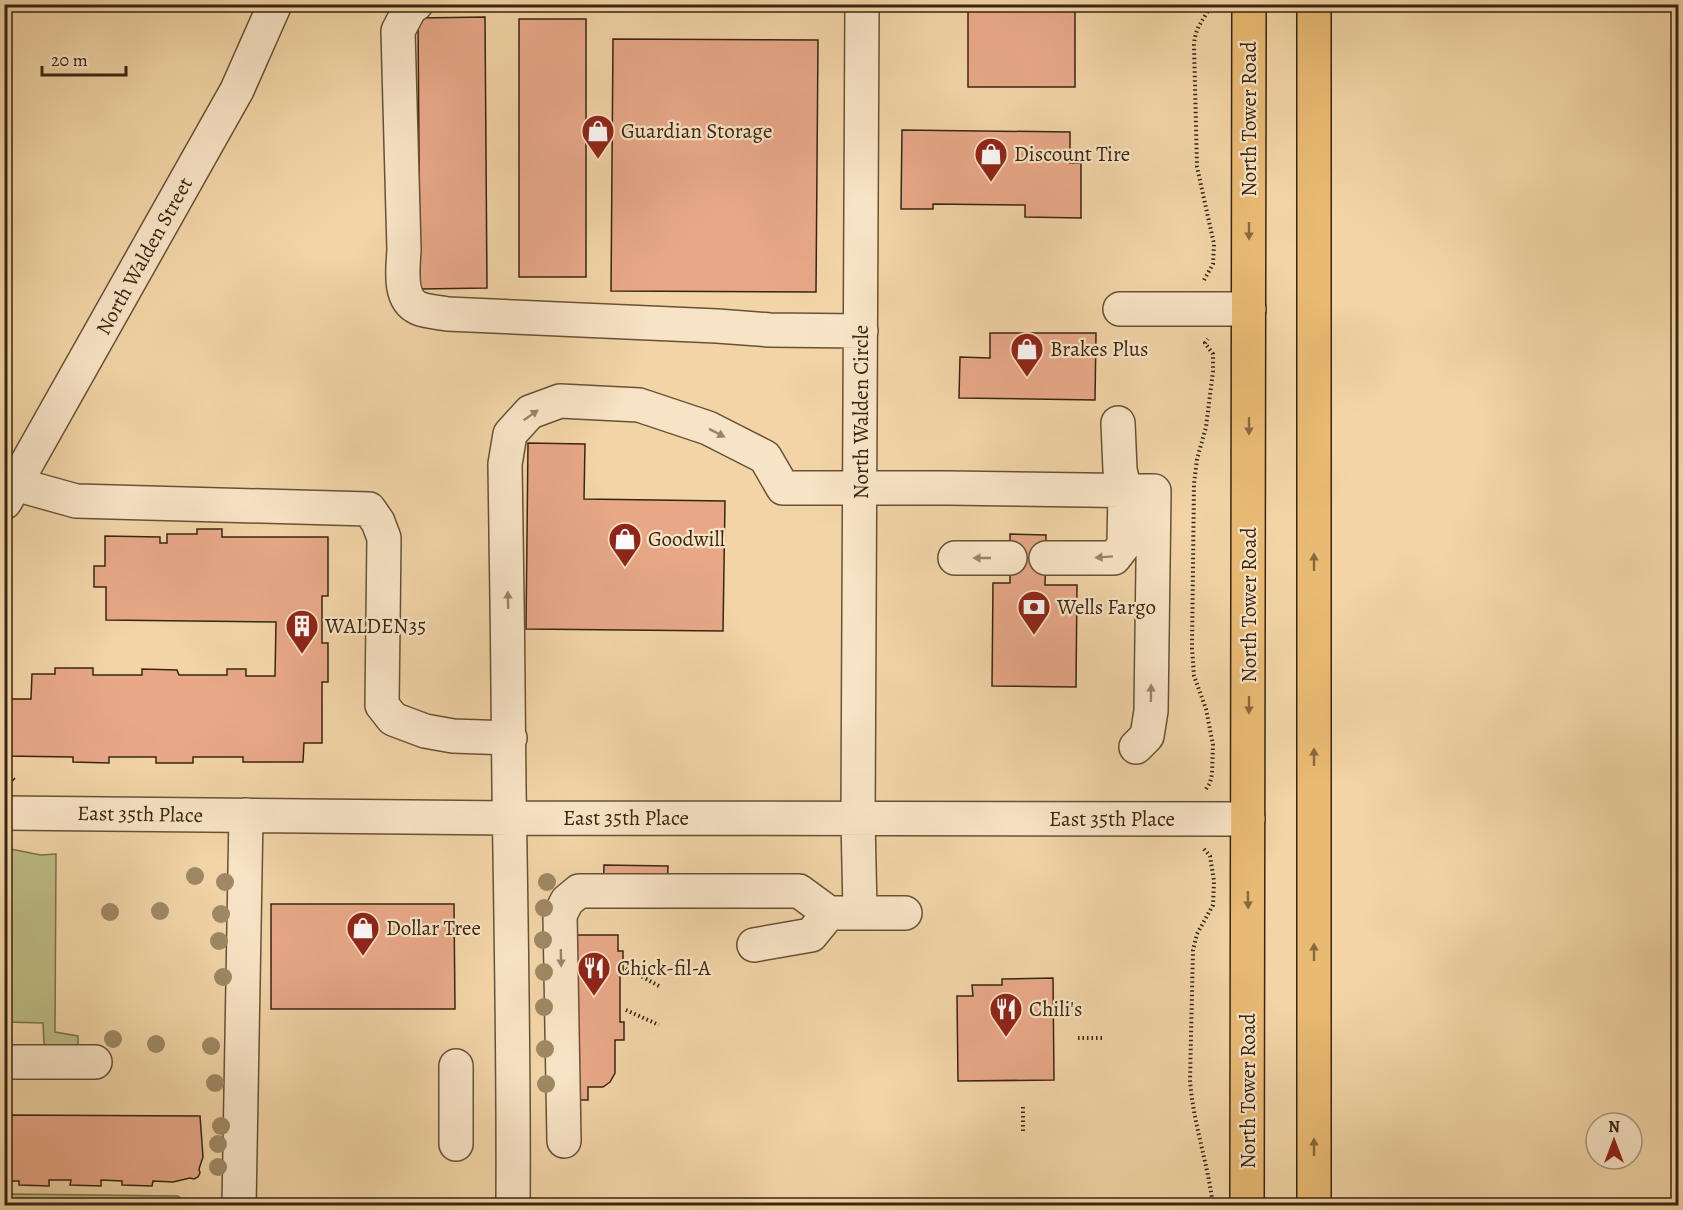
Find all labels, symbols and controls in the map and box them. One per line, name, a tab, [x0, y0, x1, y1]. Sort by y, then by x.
scale bar	[42, 39, 126, 77]
street label: North Tower Road	[1235, 40, 1263, 197]
text: 20 m	[51, 48, 88, 72]
shop icon: Guardian Storage	[580, 113, 616, 160]
place label: Guardian Storage	[621, 117, 772, 145]
shop icon: Discount Tire	[973, 136, 1009, 183]
place label: Discount Tire	[1014, 140, 1130, 168]
street label: North Walden Street	[89, 172, 199, 340]
one-way arrow	[1244, 221, 1254, 240]
street label: North Walden Circle	[847, 325, 875, 499]
shop icon: Brakes Plus	[1009, 331, 1045, 378]
place label: Brakes Plus	[1050, 335, 1148, 363]
one-way arrow	[522, 409, 538, 421]
one-way arrow	[1244, 416, 1254, 435]
one-way arrow	[709, 428, 726, 438]
shop icon: Goodwill	[607, 521, 643, 568]
place label: Goodwill	[648, 525, 725, 553]
street label: North Tower Road	[1235, 526, 1263, 683]
one-way arrow	[973, 553, 992, 563]
one-way arrow	[1095, 553, 1114, 562]
one-way arrow	[1309, 553, 1319, 572]
bank icon: Wells Fargo	[1016, 589, 1052, 636]
one-way arrow	[503, 591, 512, 610]
place label: Wells Fargo	[1056, 593, 1156, 621]
building icon: WALDEN35	[284, 608, 320, 655]
place label: WALDEN35	[324, 612, 426, 640]
one-way arrow	[1146, 684, 1156, 703]
one-way arrow	[1244, 695, 1254, 714]
one-way arrow	[1309, 748, 1319, 767]
street label: East 35th Place	[77, 799, 203, 829]
street label: East 35th Place	[563, 804, 689, 832]
street label: East 35th Place	[1049, 805, 1175, 833]
one-way arrow	[1243, 890, 1253, 909]
shop icon: Dollar Tree	[345, 910, 381, 957]
place label: Dollar Tree	[386, 914, 481, 942]
one-way arrow	[1309, 943, 1319, 962]
one-way arrow	[556, 948, 566, 967]
restaurant icon: Chick-fil-A	[576, 950, 612, 997]
place label: Chick-fil-A	[617, 954, 711, 982]
restaurant icon: Chili's	[988, 991, 1024, 1038]
place label: Chili's	[1029, 995, 1082, 1023]
street label: North Tower Road	[1234, 1012, 1262, 1169]
north arrow	[1584, 1111, 1644, 1171]
text: N	[1608, 1116, 1620, 1138]
one-way arrow	[1309, 1138, 1319, 1157]

